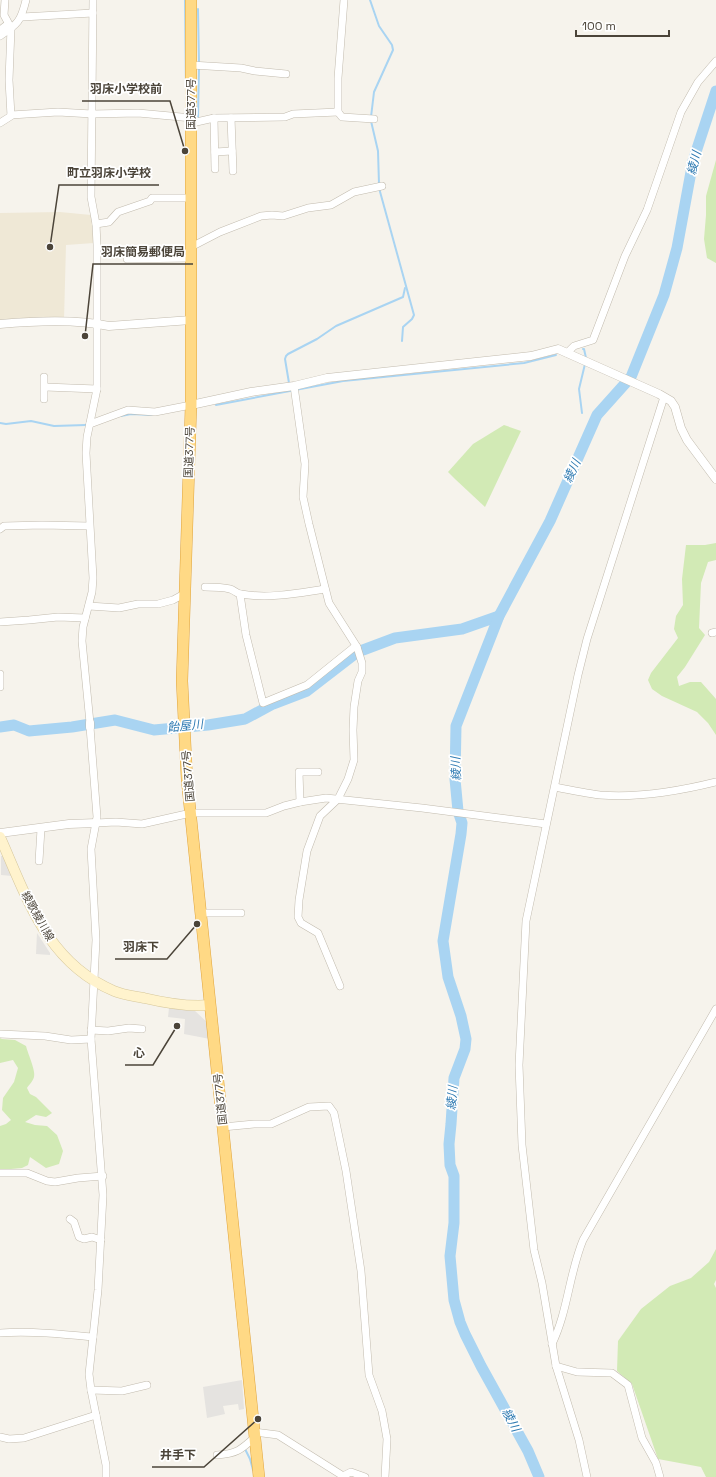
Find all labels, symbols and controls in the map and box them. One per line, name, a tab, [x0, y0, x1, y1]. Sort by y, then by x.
scale bar	[576, 12, 669, 38]
text: 100 m	[582, 18, 616, 34]
callout: 羽床小学校前	[82, 77, 170, 101]
street label: 国道377号	[184, 78, 198, 130]
text: 羽床小学校前	[90, 81, 162, 97]
water label: 綾川	[683, 147, 705, 177]
callout: 町立羽床小学校	[59, 161, 159, 185]
text: 町立羽床小学校	[67, 165, 151, 181]
callout: 羽床簡易郵便局	[93, 240, 193, 264]
text: 羽床簡易郵便局	[101, 244, 185, 260]
street label: 国道377号	[181, 426, 197, 478]
water label: 綾川	[560, 455, 585, 485]
water label: 飴屋川	[166, 716, 206, 736]
street label: 国道377号	[179, 749, 197, 803]
water label: 綾川	[448, 755, 464, 781]
street label: 綾歌綾川線	[19, 889, 57, 943]
callout: 羽床下	[115, 935, 167, 959]
text: 羽床下	[123, 939, 159, 955]
callout: 心	[125, 1041, 153, 1065]
text: 心	[133, 1045, 145, 1061]
street label: 国道377号	[210, 1072, 230, 1126]
water label: 綾川	[443, 1083, 461, 1111]
water label: 綾川	[498, 1406, 525, 1436]
callout: 井手下	[152, 1443, 204, 1467]
text: 井手下	[160, 1447, 196, 1463]

